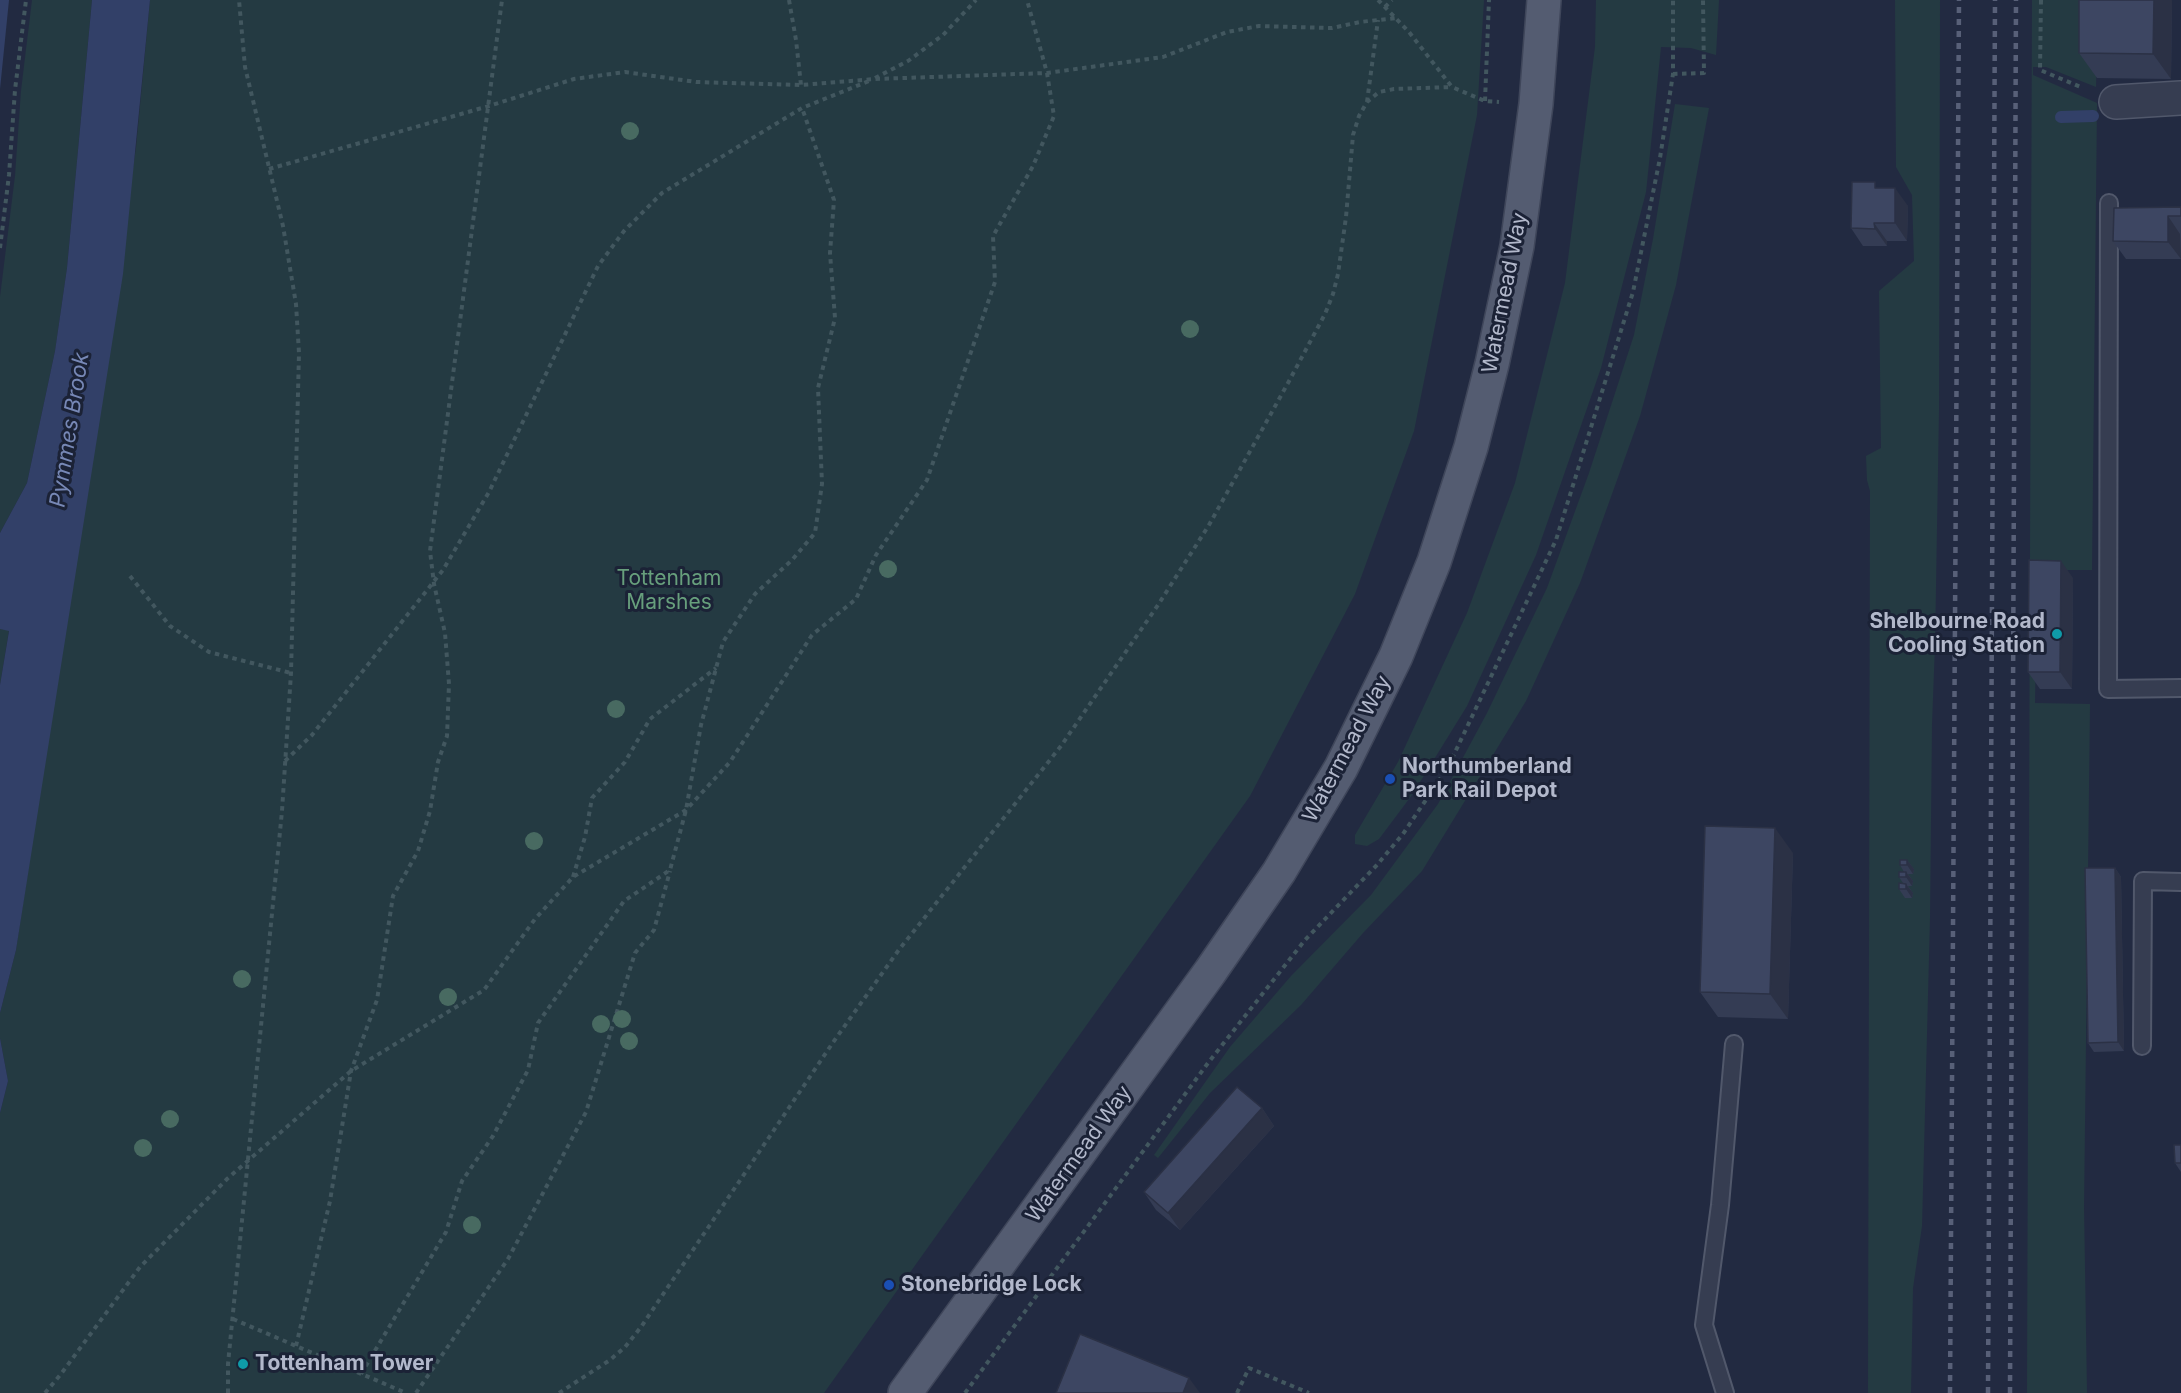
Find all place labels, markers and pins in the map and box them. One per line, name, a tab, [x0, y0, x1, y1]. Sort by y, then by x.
place label: Shelbourne Road Cooling Station	[1869, 609, 2045, 659]
marker: Shelbourne Road Cooling Station	[2050, 627, 2064, 641]
place label: Northumberland Park Rail Depot	[1402, 754, 1572, 804]
marker: Northumberland Park Rail Depot	[1383, 772, 1397, 786]
place label: Stonebridge Lock	[901, 1272, 1082, 1298]
marker: Stonebridge Lock	[882, 1278, 896, 1292]
place label: Tottenham Tower	[255, 1351, 433, 1377]
marker: Tottenham Tower	[236, 1357, 250, 1371]

